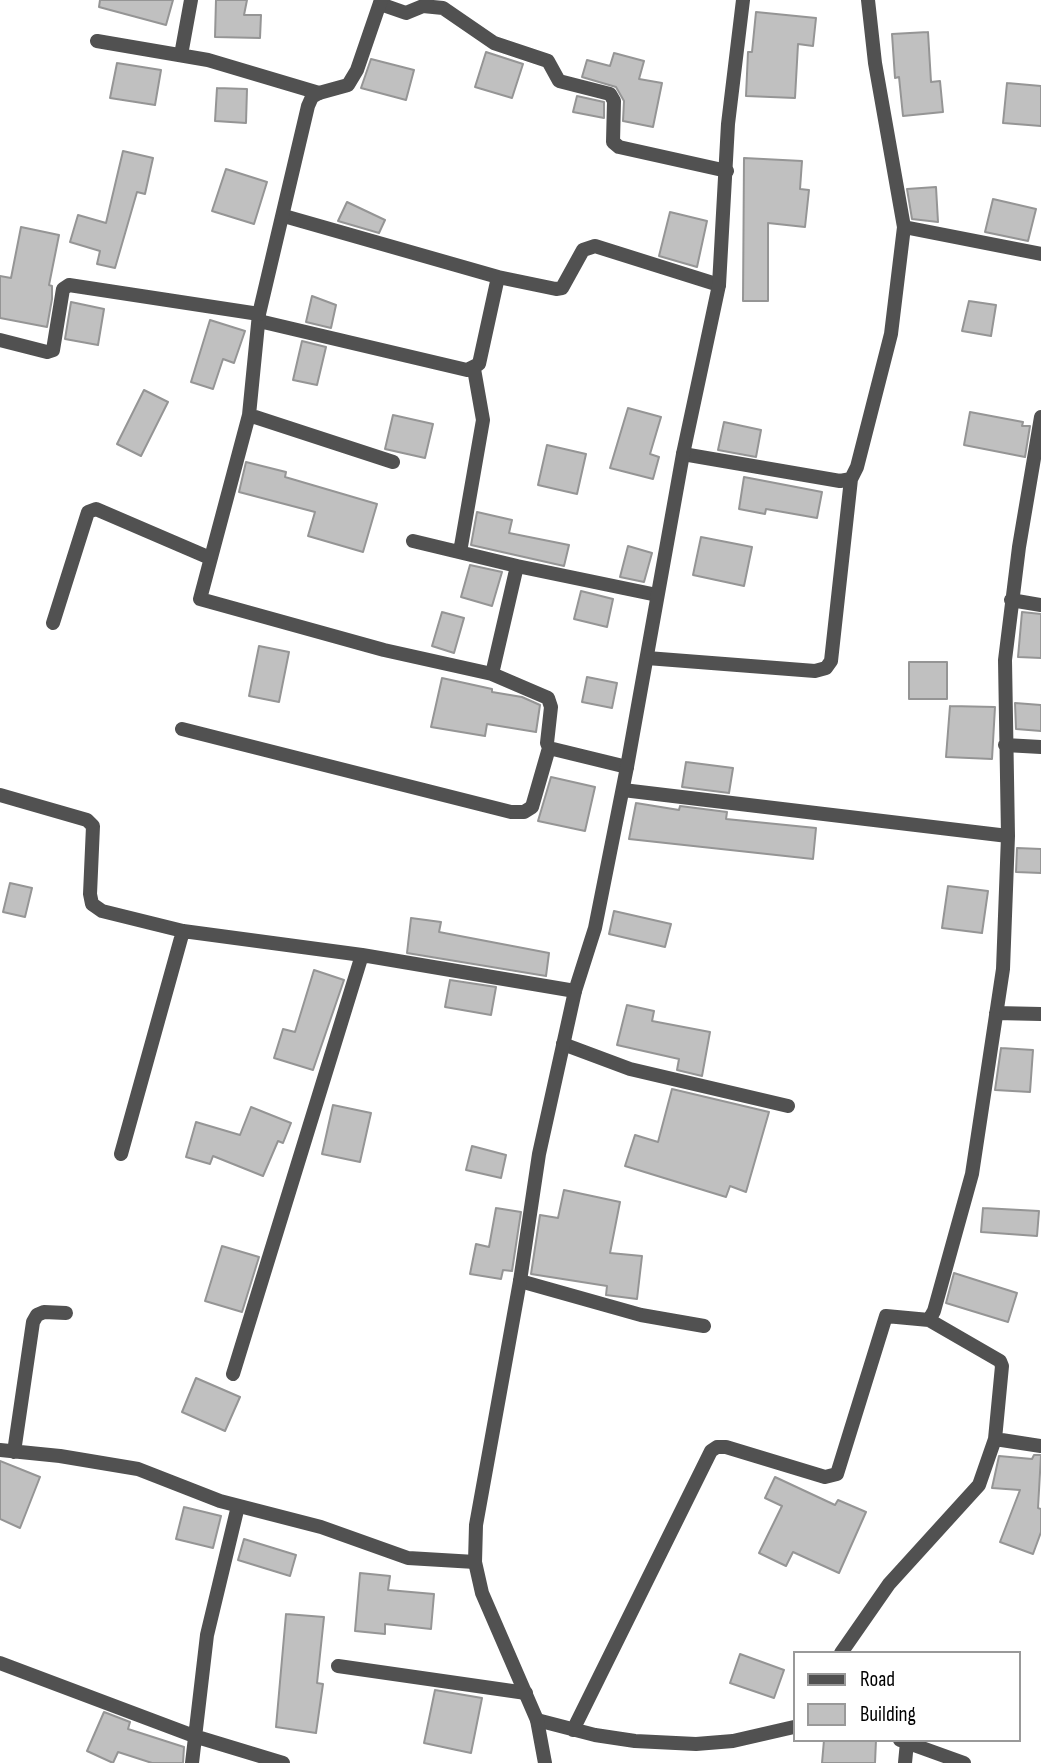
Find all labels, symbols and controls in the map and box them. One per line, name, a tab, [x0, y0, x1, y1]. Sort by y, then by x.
legend	[792, 1651, 1020, 1742]
text: Road	[860, 1667, 895, 1692]
text: Building	[860, 1702, 916, 1727]

